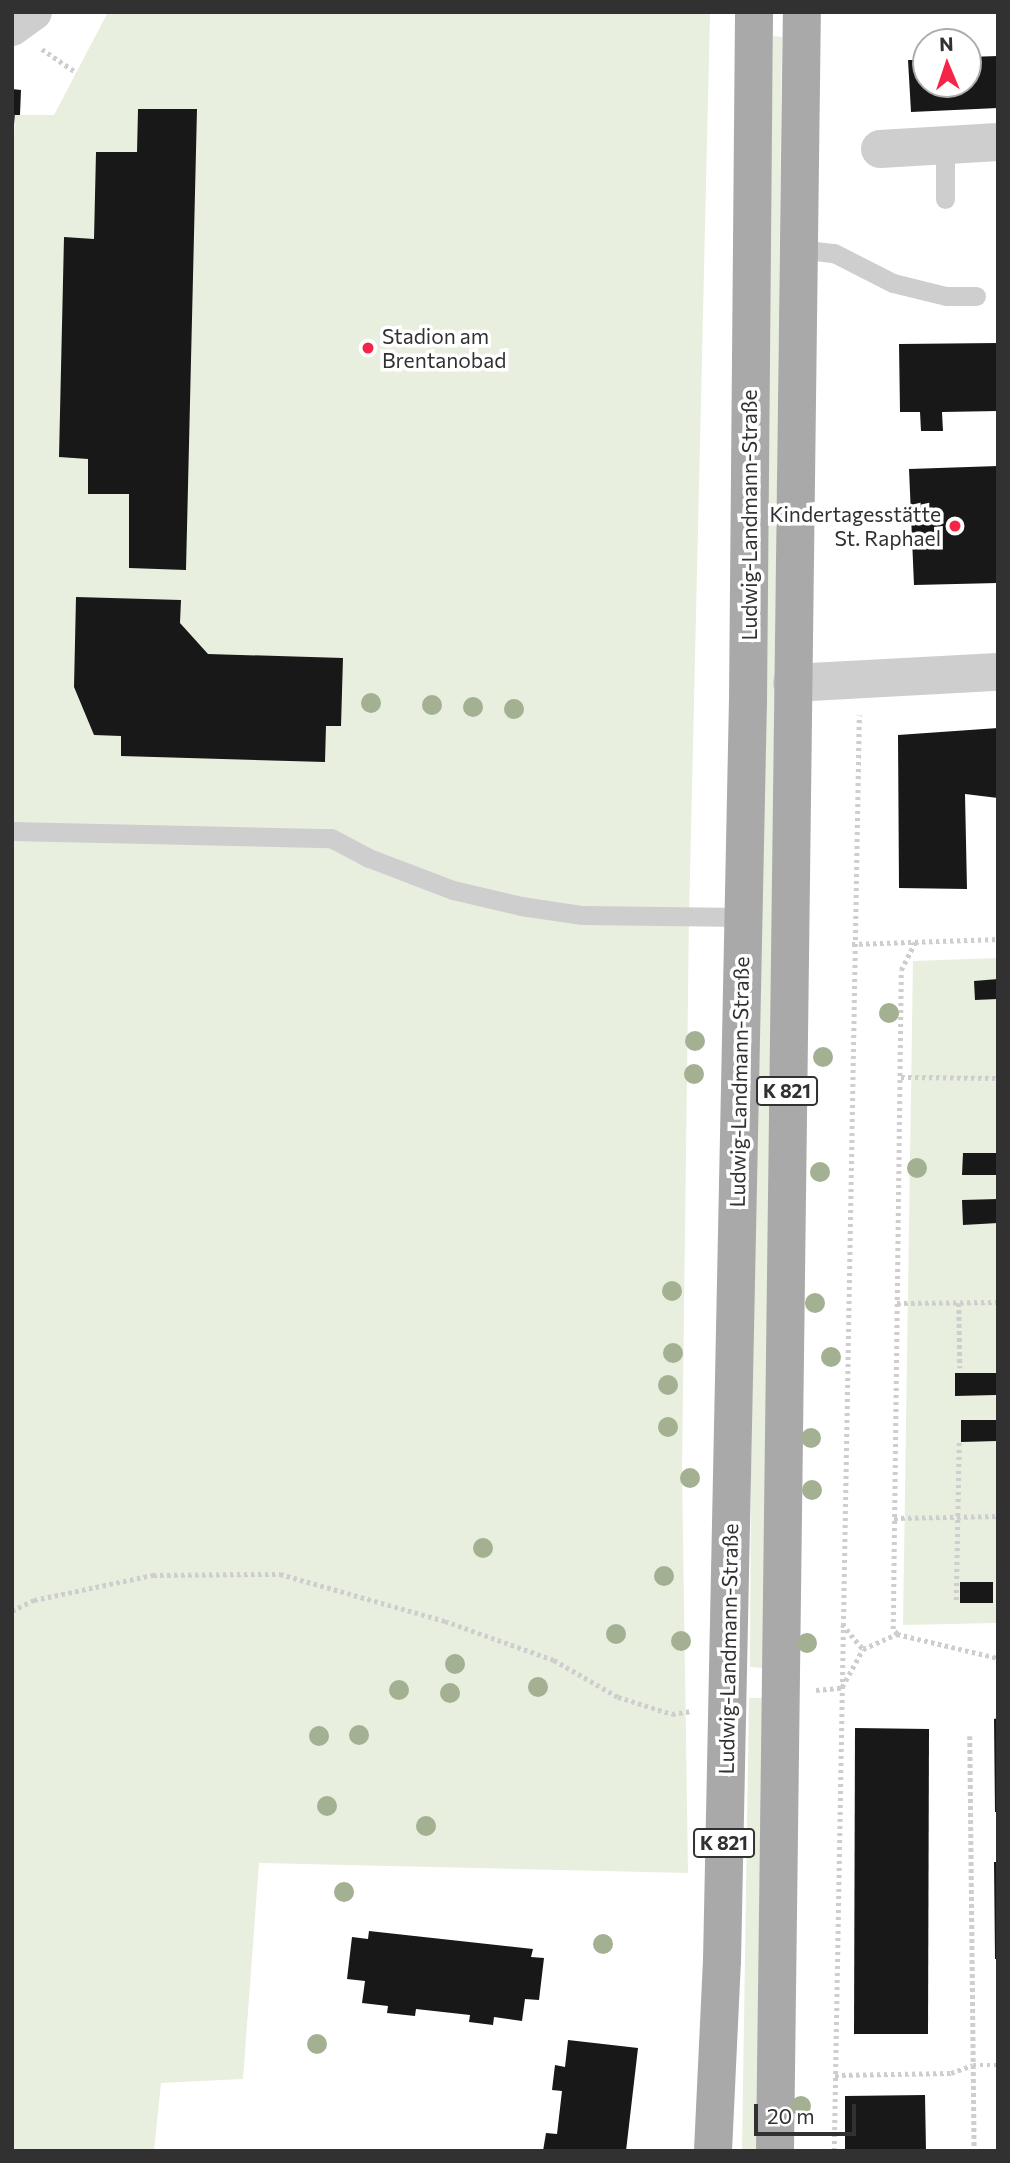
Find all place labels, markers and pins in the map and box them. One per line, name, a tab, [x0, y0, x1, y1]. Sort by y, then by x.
place label: Stadion am Brentanobad	[382, 323, 506, 373]
marker: Stadion am Brentanobad	[360, 340, 376, 356]
place label: Kindertagesstätte St. Raphael	[769, 501, 941, 551]
marker: Kindertagesstätte St. Raphael	[947, 518, 963, 534]

